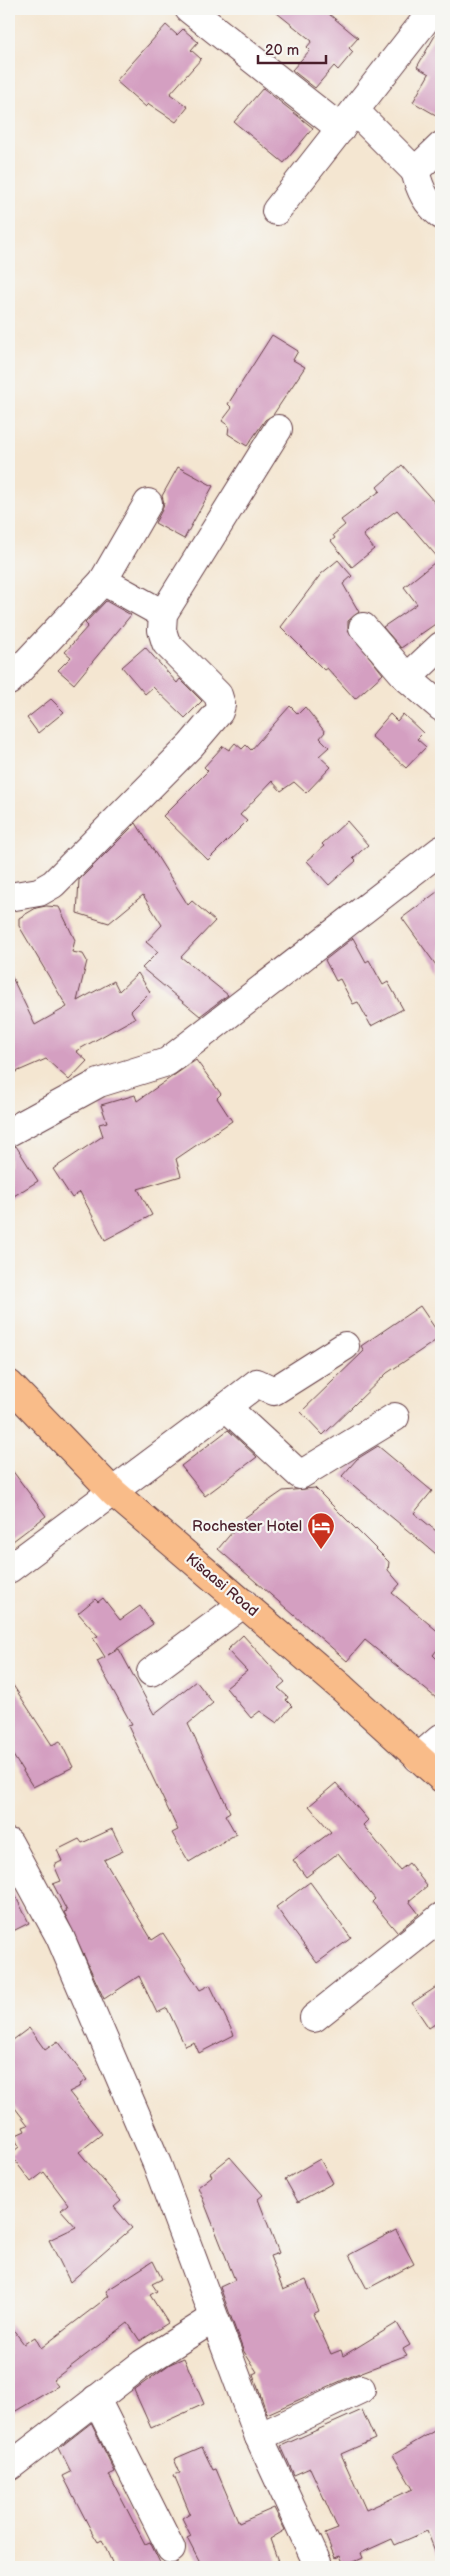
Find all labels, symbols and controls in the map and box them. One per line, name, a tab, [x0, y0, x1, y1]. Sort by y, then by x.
scale bar	[258, 32, 325, 64]
text: 20 m	[265, 41, 299, 60]
hotel icon: Rochester Hotel	[306, 1511, 336, 1550]
place label: Rochester Hotel	[192, 1517, 302, 1536]
street label: Kisaasi Road	[182, 1549, 262, 1621]

